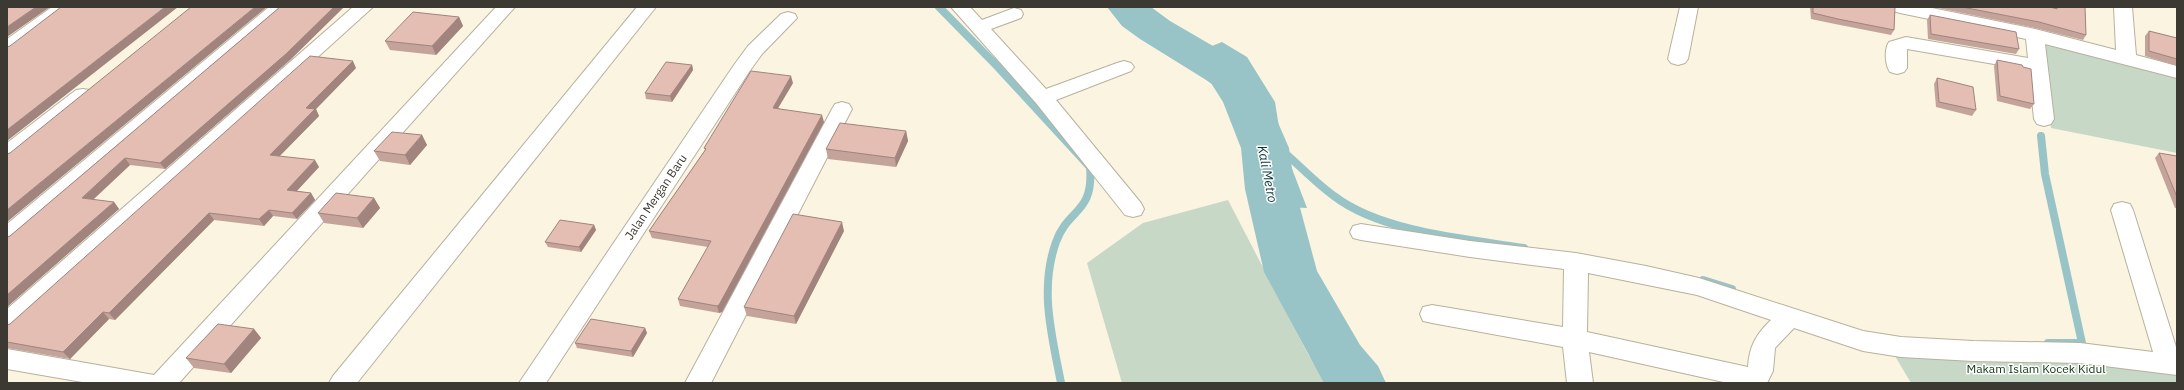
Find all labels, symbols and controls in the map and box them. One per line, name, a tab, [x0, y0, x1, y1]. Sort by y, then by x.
water label: Kali Metro	[1254, 144, 1281, 204]
street label: Jalan Mergan Baru	[621, 151, 690, 242]
park label: Makam Islam Kocek Kidul	[1966, 361, 2106, 376]

